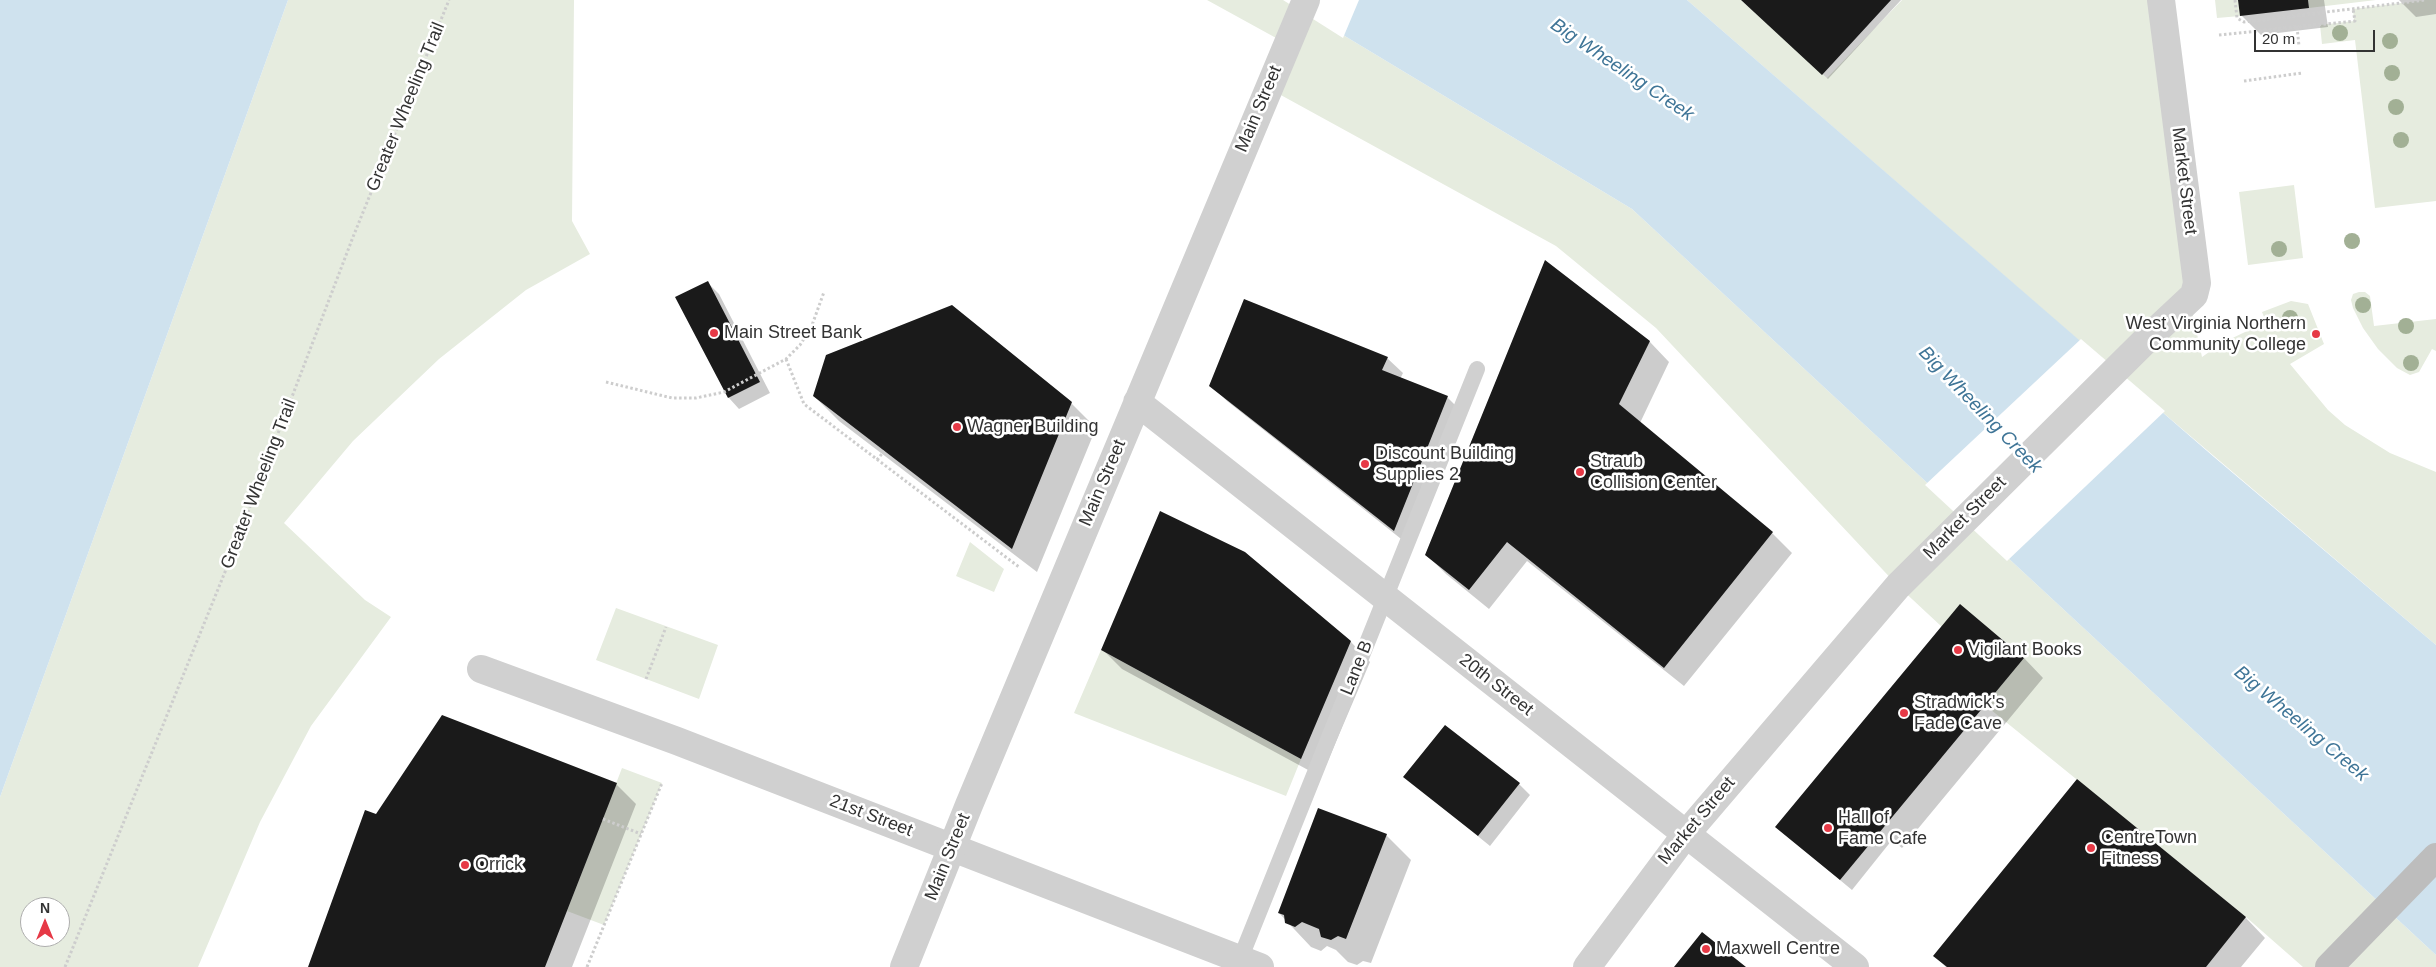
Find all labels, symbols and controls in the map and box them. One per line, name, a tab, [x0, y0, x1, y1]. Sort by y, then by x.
water label: Big Wheeling Creek	[1546, 14, 1698, 126]
street label: Greater Wheeling Trail	[362, 19, 450, 195]
scale bar	[2256, 20, 2377, 52]
text: 20 m	[2262, 30, 2295, 47]
street label: Main Street	[1231, 62, 1287, 156]
street label: Market Street	[2167, 126, 2201, 236]
place label: West Virginia Northern Community College	[2126, 313, 2306, 356]
place label: Main Street Bank	[724, 322, 862, 344]
marker: Main Street Bank	[708, 327, 720, 339]
marker: West Virginia Northern Community College	[2310, 328, 2322, 340]
water label: Big Wheeling Creek	[1913, 342, 2047, 478]
street label: Greater Wheeling Trail	[217, 396, 301, 572]
place label: Wagner Building	[967, 416, 1098, 438]
marker: Wagner Building	[951, 421, 963, 433]
street label: Main Street	[1075, 436, 1131, 530]
place label: Discount Building Supplies 2	[1375, 443, 1514, 486]
place label: Straub Collision Center	[1590, 451, 1717, 494]
marker: Discount Building Supplies 2	[1359, 458, 1371, 470]
marker: Straub Collision Center	[1574, 466, 1586, 478]
street label: Market Street	[1919, 472, 2011, 564]
street label: Lane B	[1336, 638, 1378, 698]
place label: Vigilant Books	[1968, 639, 2082, 661]
marker: Vigilant Books	[1952, 644, 1964, 656]
street label: 20th Street	[1455, 649, 1537, 721]
water label: Big Wheeling Creek	[2229, 661, 2373, 787]
place label: Stradwick's Fade Cave	[1914, 692, 2004, 734]
marker: Stradwick's Fade Cave	[1898, 707, 1910, 719]
street label: Market Street	[1654, 773, 1740, 869]
street label: 21st Street	[826, 790, 916, 842]
place label: Hall of Fame Cafe	[1838, 807, 1927, 850]
street label: Main Street	[921, 810, 975, 904]
marker: Hall of Fame Cafe	[1822, 822, 1834, 834]
place label: CentreTown Fitness	[2101, 827, 2197, 870]
marker: CentreTown Fitness	[2085, 842, 2097, 854]
place label: Orrick	[475, 854, 523, 876]
marker: Orrick	[459, 859, 471, 871]
north arrow	[20, 897, 70, 947]
text: N	[40, 900, 50, 916]
place label: Maxwell Centre	[1716, 938, 1840, 960]
marker: Maxwell Centre	[1700, 943, 1712, 955]

